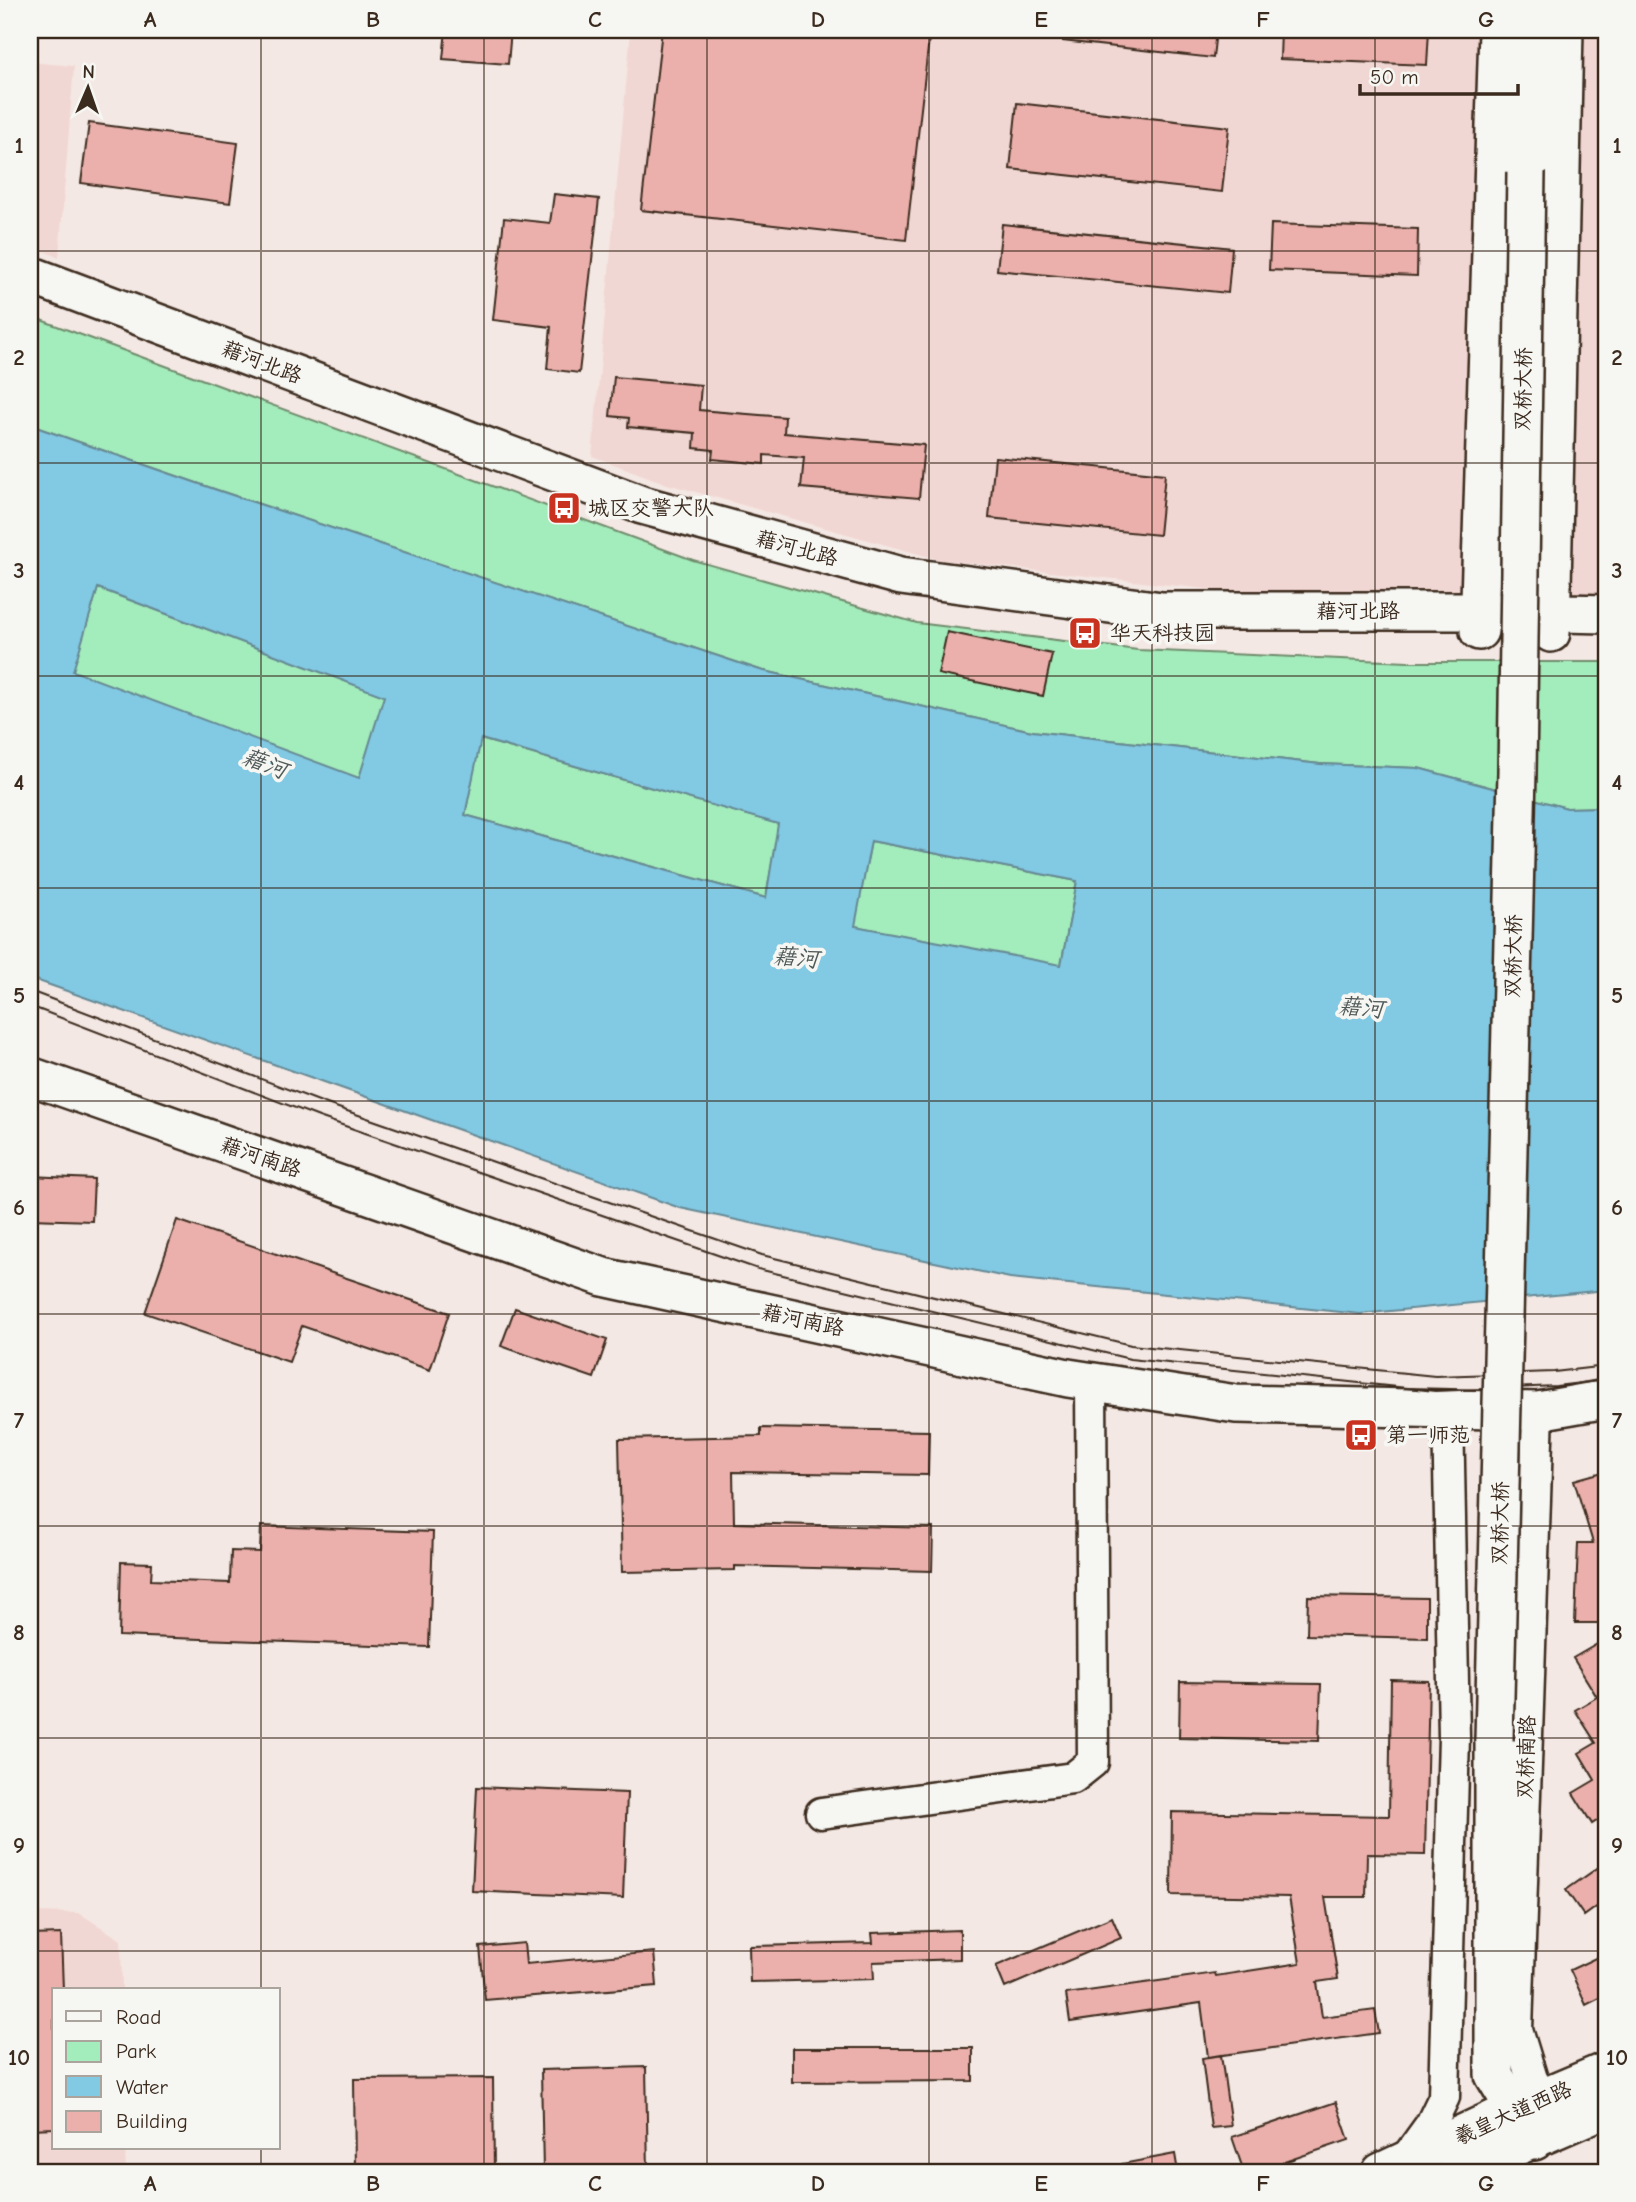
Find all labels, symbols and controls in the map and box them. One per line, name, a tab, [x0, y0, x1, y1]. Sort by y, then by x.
text: A	[144, 6, 157, 33]
text: B	[366, 6, 380, 33]
text: C	[588, 6, 602, 33]
text: D	[811, 6, 825, 33]
text: E	[1034, 6, 1048, 33]
text: F	[1256, 6, 1270, 33]
text: G	[1478, 6, 1494, 33]
north arrow	[52, 52, 122, 122]
scale bar	[1360, 52, 1517, 96]
text: N	[82, 61, 95, 83]
text: 50 m	[1370, 65, 1419, 89]
text: 1	[14, 132, 24, 159]
text: 1	[1612, 132, 1622, 159]
street label: 藉河北路	[218, 336, 306, 388]
text: 2	[13, 344, 25, 371]
text: 2	[1611, 344, 1623, 371]
street label: 双桥大桥	[1510, 347, 1536, 431]
bus stop icon: 城区交警大队	[545, 489, 583, 527]
place label: 城区交警大队	[588, 496, 714, 520]
street label: 藉河北路	[753, 526, 841, 570]
text: 3	[13, 557, 25, 584]
text: 3	[1611, 557, 1623, 584]
street label: 藉河北路	[1316, 599, 1400, 623]
bus stop icon: 华天科技园	[1066, 614, 1104, 652]
place label: 华天科技园	[1110, 621, 1215, 645]
water label: 藉河	[239, 743, 295, 786]
text: 4	[14, 769, 25, 796]
text: 4	[1612, 769, 1623, 796]
street label: 双桥大桥	[1500, 914, 1526, 998]
water label: 藉河	[772, 942, 824, 973]
text: 5	[13, 982, 25, 1009]
text: 5	[1611, 982, 1623, 1009]
water label: 藉河	[1337, 992, 1389, 1023]
street label: 藉河南路	[217, 1132, 305, 1182]
text: 6	[13, 1194, 25, 1221]
text: 6	[1611, 1194, 1623, 1221]
street label: 藉河南路	[759, 1300, 847, 1340]
text: 7	[14, 1407, 25, 1434]
text: 7	[1612, 1407, 1623, 1434]
bus stop icon: 第一师范	[1342, 1416, 1380, 1454]
place label: 第一师范	[1386, 1423, 1470, 1447]
street label: 双桥大桥	[1487, 1481, 1513, 1565]
text: 8	[13, 1619, 25, 1646]
text: 8	[1611, 1619, 1623, 1646]
street label: 双桥南路	[1513, 1715, 1539, 1799]
text: 9	[13, 1832, 25, 1859]
text: 9	[1611, 1832, 1623, 1859]
legend	[52, 1988, 280, 2150]
text: Road	[116, 2005, 161, 2029]
text: Park	[116, 2039, 156, 2063]
text: 10	[8, 2044, 30, 2071]
text: 10	[1606, 2044, 1628, 2071]
text: Water	[116, 2075, 169, 2099]
street label: 羲皇大道西路	[1451, 2076, 1575, 2150]
text: Building	[116, 2109, 188, 2133]
text: A	[144, 2170, 157, 2197]
text: B	[366, 2170, 380, 2197]
text: C	[588, 2170, 602, 2197]
text: D	[811, 2170, 825, 2197]
text: E	[1034, 2170, 1048, 2197]
text: F	[1256, 2170, 1270, 2197]
text: G	[1478, 2170, 1494, 2197]

